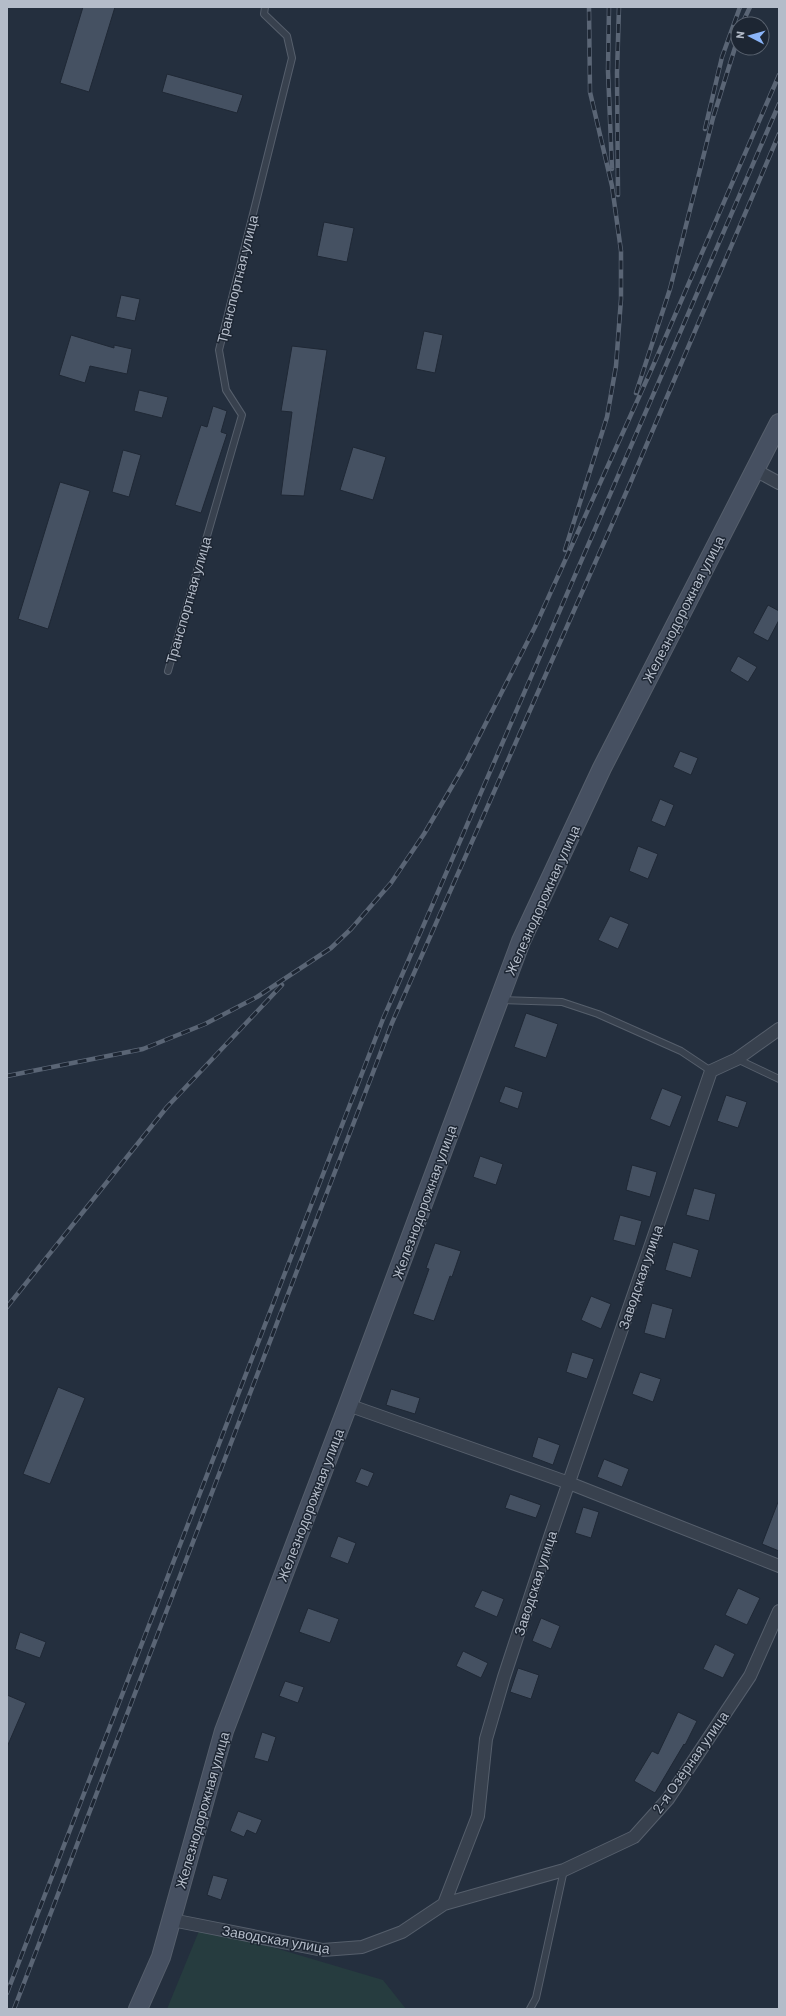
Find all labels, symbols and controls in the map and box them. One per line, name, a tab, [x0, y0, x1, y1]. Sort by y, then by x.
north arrow	[730, 16, 770, 56]
text: N	[733, 31, 746, 39]
street label: Транспортная улица	[213, 213, 261, 345]
street label: Железнодорожная улица	[639, 533, 728, 685]
street label: Транспортная улица	[162, 534, 214, 666]
street label: Железнодорожная улица	[501, 822, 583, 978]
street label: Железнодорожная улица	[388, 1123, 460, 1281]
street label: Заводская улица	[614, 1222, 666, 1331]
street label: Железнодорожная улица	[273, 1426, 347, 1584]
street label: Заводская улица	[510, 1528, 560, 1638]
street label: 2-я Озёрная улица	[648, 1708, 732, 1816]
street label: Железнодорожная улица	[171, 1729, 233, 1890]
street label: Заводская улица	[221, 1921, 331, 1957]

